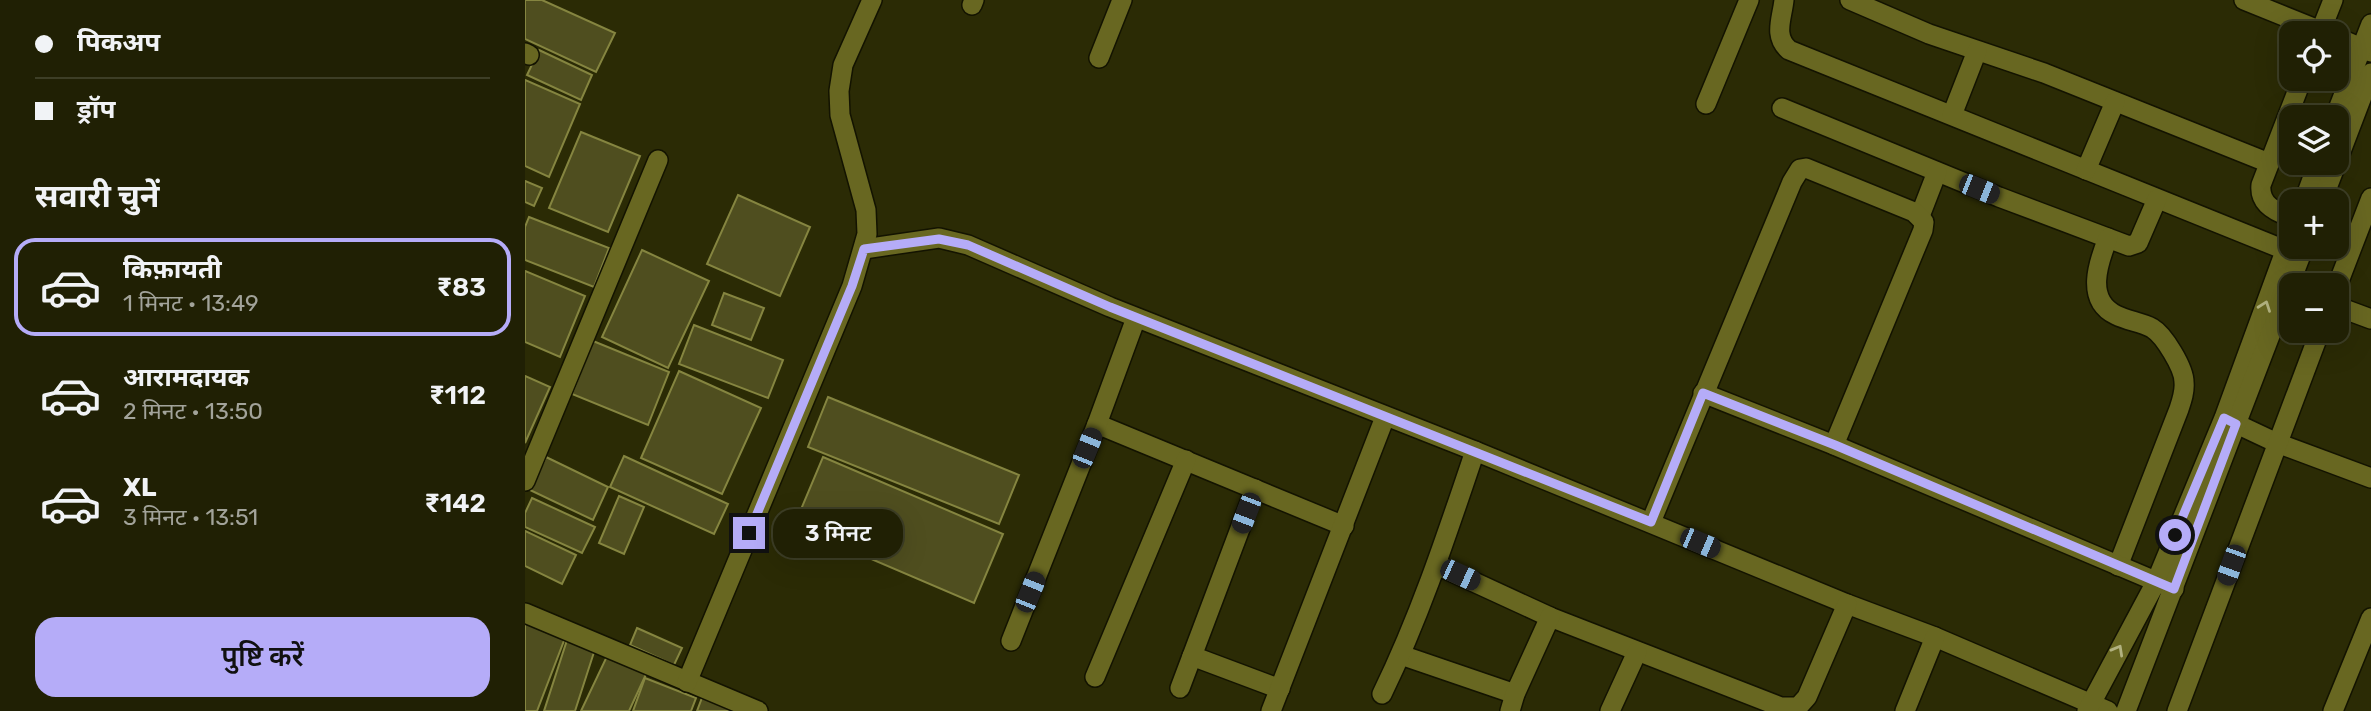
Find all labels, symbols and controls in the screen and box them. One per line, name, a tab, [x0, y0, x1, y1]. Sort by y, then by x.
map controls	[2279, 21, 2349, 343]
button: locate	[2279, 21, 2349, 91]
text: पिकअप	[77, 27, 160, 58]
text: ड्रॉप	[77, 94, 115, 125]
button: layers	[2279, 105, 2349, 175]
car	[1956, 171, 2003, 207]
text: सवारी चुनें	[35, 177, 160, 215]
button: +	[2279, 189, 2349, 259]
text: किफ़ायती	[123, 254, 222, 285]
icon: car	[39, 256, 102, 319]
text: ₹83	[436, 272, 486, 303]
button: −	[2279, 273, 2349, 343]
text: 1 मिनट · 13:49	[123, 289, 259, 317]
one-way arrow	[2257, 301, 2271, 313]
text: आरामदायक	[123, 362, 249, 393]
icon: car	[39, 364, 102, 427]
text: ₹112	[429, 380, 486, 411]
text: 2 मिनट · 13:50	[123, 397, 263, 425]
car	[1070, 425, 1105, 471]
icon: car	[39, 472, 102, 535]
text: XL	[123, 472, 156, 503]
text: ₹142	[424, 488, 486, 519]
car	[1229, 490, 1264, 536]
text: 3 मिनट · 13:51	[123, 503, 258, 531]
callout: 3 मिनट	[773, 508, 903, 558]
route end	[733, 517, 765, 549]
text: 3 मिनट	[805, 519, 871, 547]
route start	[2159, 519, 2191, 551]
car	[1677, 525, 1724, 561]
car	[2214, 542, 2249, 588]
car	[1437, 557, 1484, 593]
car	[1013, 569, 1048, 615]
button: पुष्टि करें	[35, 617, 490, 697]
one-way arrow	[2110, 645, 2124, 658]

